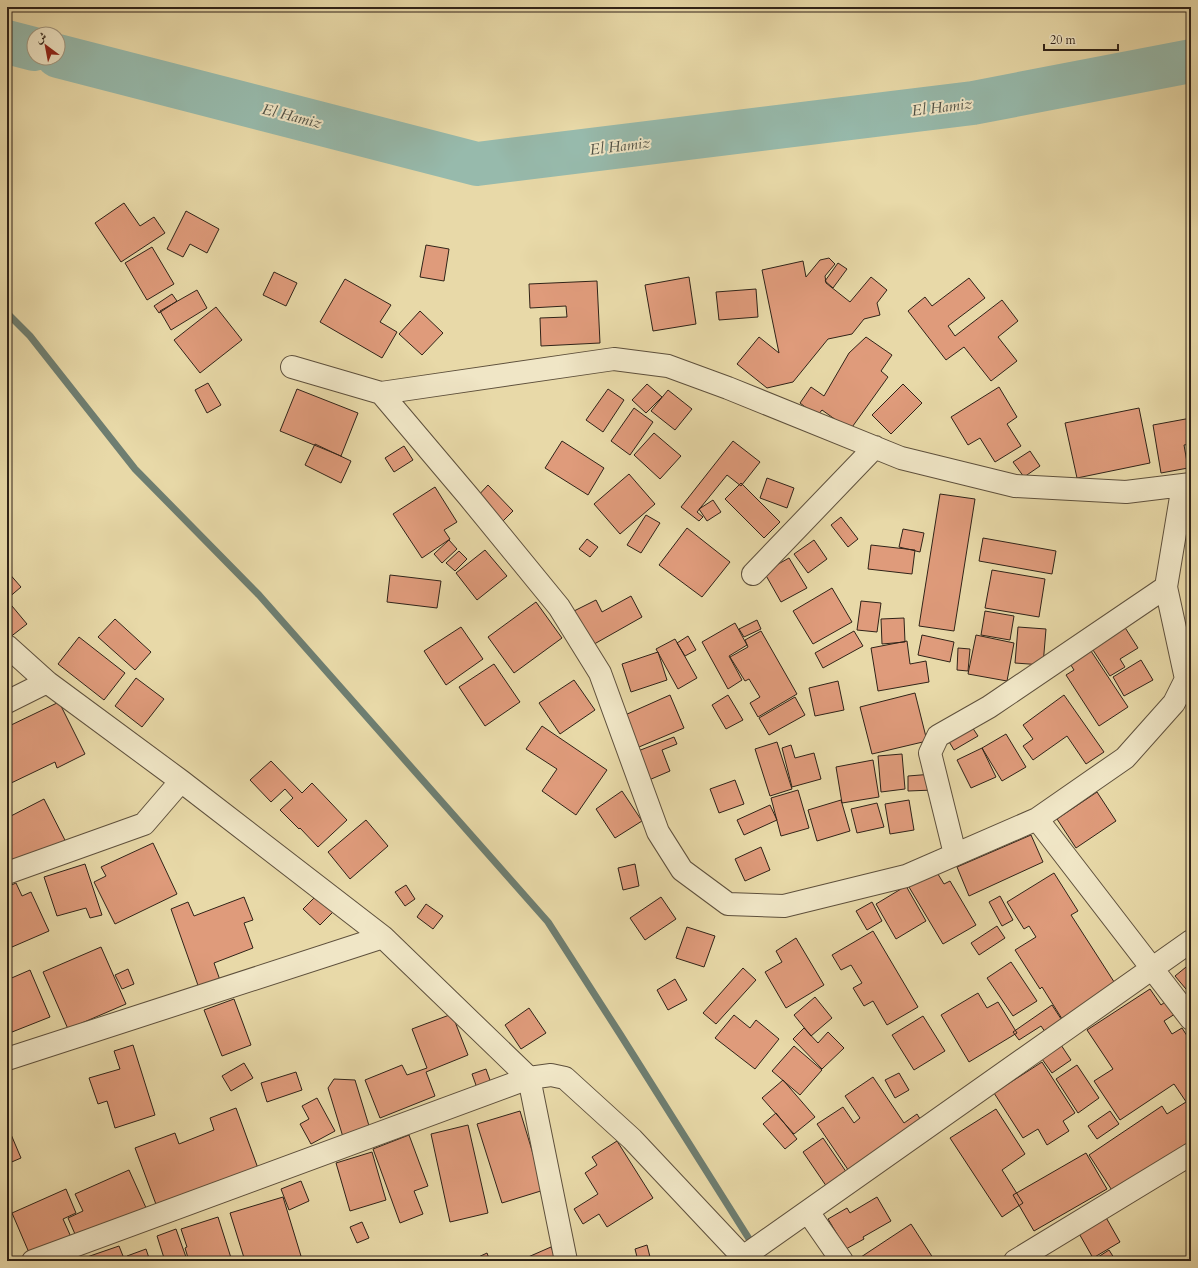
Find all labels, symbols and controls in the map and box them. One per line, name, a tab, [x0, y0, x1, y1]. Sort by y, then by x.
north arrow	[26, 26, 66, 66]
scale bar	[1044, 26, 1118, 52]
text: ش	[32, 29, 50, 47]
text: 20 m	[1050, 32, 1077, 48]
water label: El Hamiz	[911, 93, 974, 121]
water label: El Hamiz	[260, 99, 324, 133]
water label: El Hamiz	[589, 132, 652, 160]

